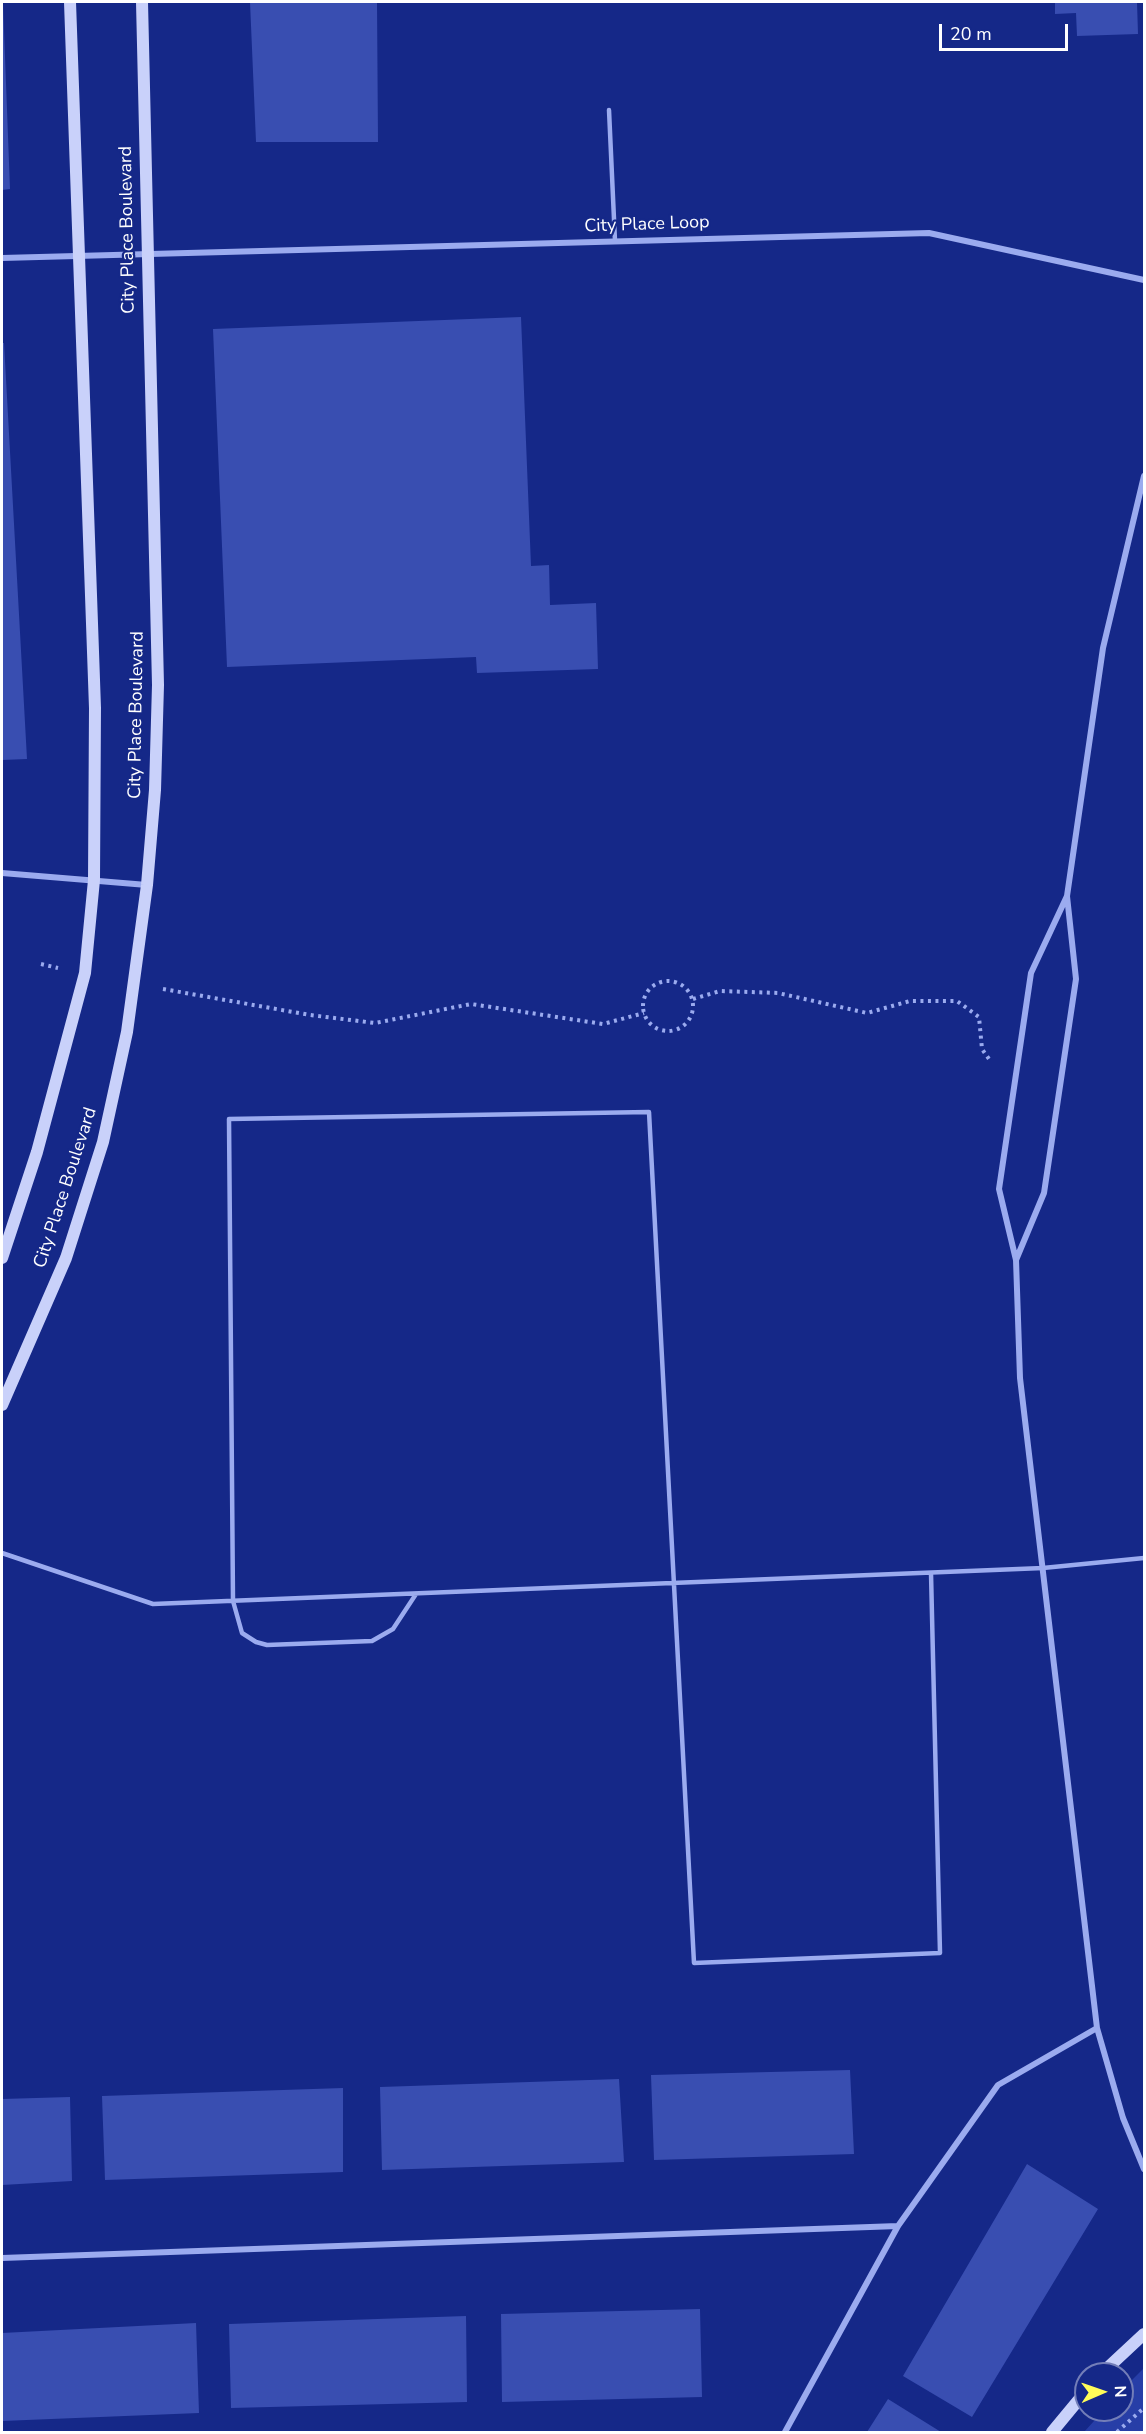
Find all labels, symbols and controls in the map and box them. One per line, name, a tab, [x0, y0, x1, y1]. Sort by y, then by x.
scale bar	[942, 12, 1071, 50]
text: 20 m	[950, 22, 992, 46]
street label: City Place Boulevard	[116, 146, 140, 314]
street label: City Place Loop	[584, 212, 710, 238]
street label: City Place Boulevard	[125, 631, 149, 799]
street label: City Place Boulevard	[30, 1105, 102, 1271]
north arrow	[1074, 2362, 1134, 2422]
text: N	[1109, 2385, 1131, 2398]

